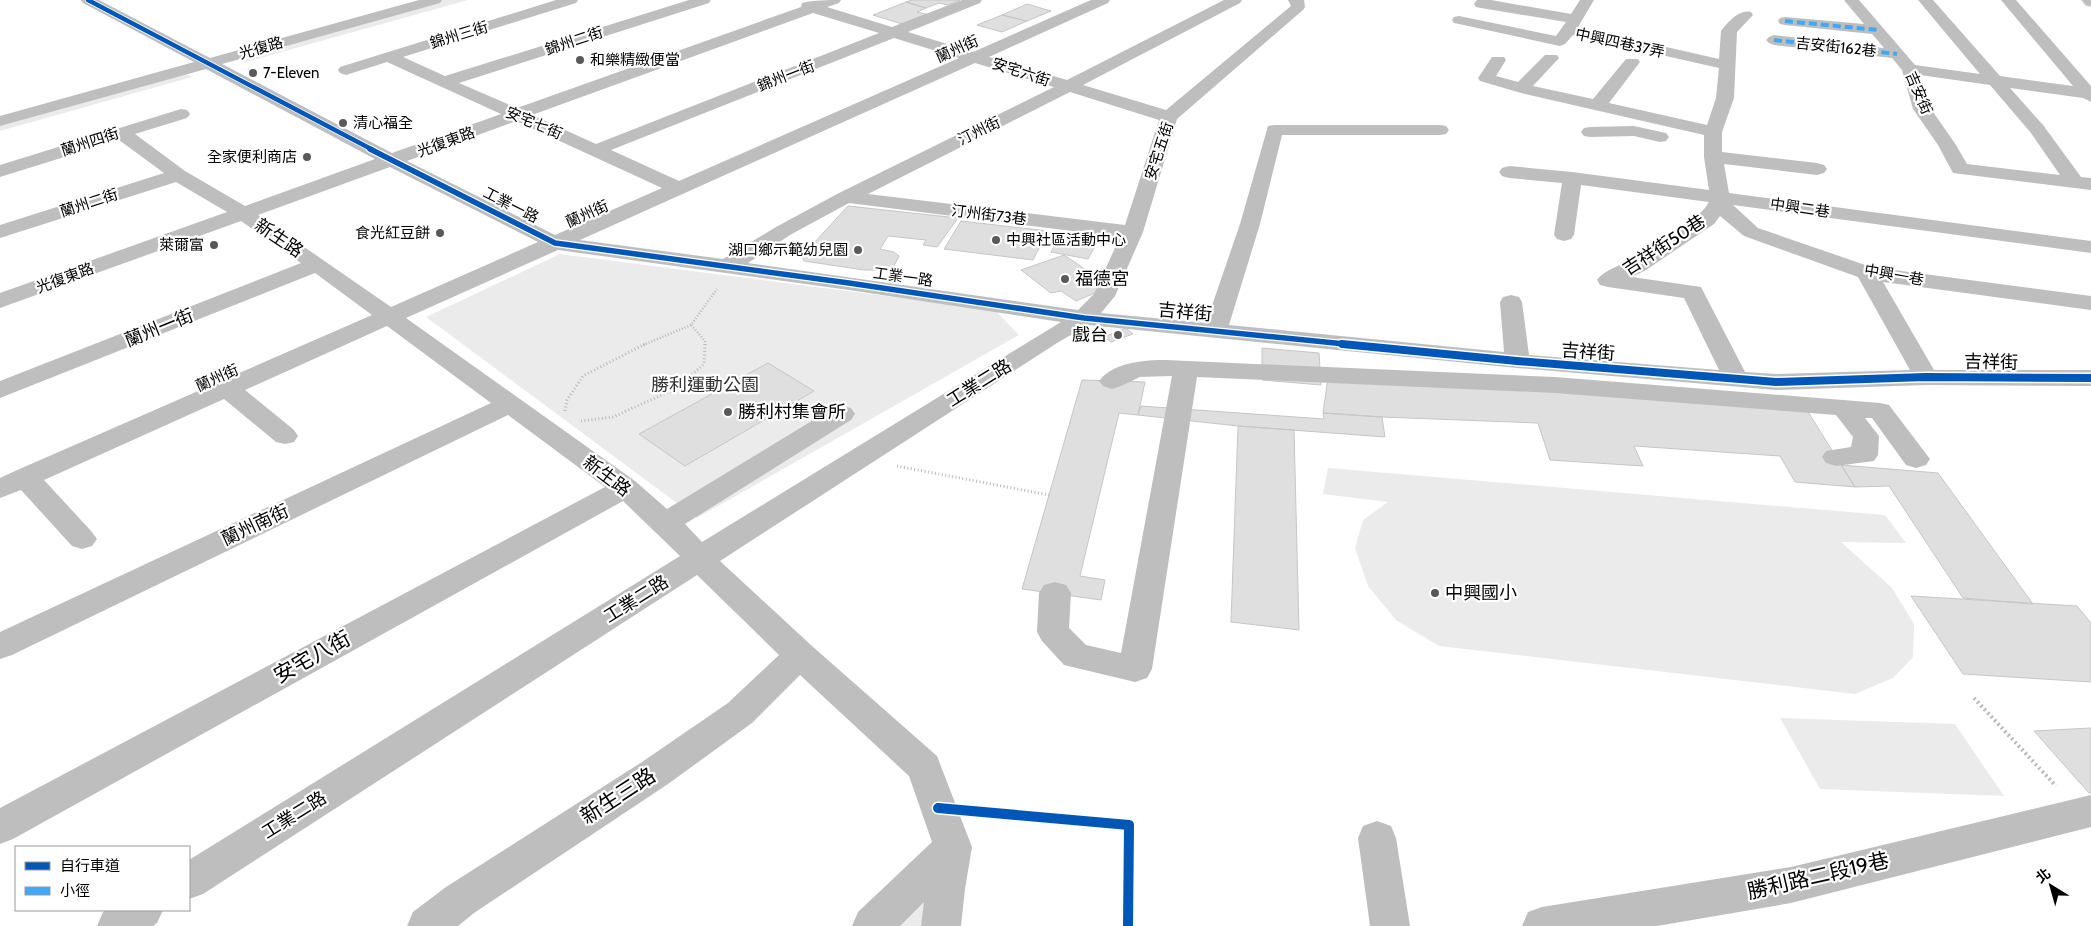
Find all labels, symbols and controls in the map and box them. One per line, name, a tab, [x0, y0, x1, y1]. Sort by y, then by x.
street label: 錦州三街	[428, 18, 490, 52]
street label: 錦州二街	[543, 23, 605, 59]
street label: 中興四巷37弄	[1574, 25, 1666, 61]
street label: 蘭州街	[933, 32, 981, 66]
street label: 光復路	[237, 33, 285, 63]
street label: 吉安街162巷	[1795, 34, 1877, 60]
place label: 和樂精緻便當	[590, 51, 680, 69]
marker: 和樂精緻便當	[574, 54, 586, 66]
street label: 安宅六街	[990, 54, 1052, 90]
street label: 錦州一街	[755, 57, 817, 95]
place label: 7-Eleven	[263, 64, 319, 82]
marker: 7-Eleven	[247, 67, 259, 79]
street label: 吉安街	[1902, 69, 1936, 117]
street label: 安宅七街	[503, 103, 565, 143]
street label: 汀州街	[955, 113, 1003, 149]
place label: 清心福全	[353, 114, 413, 132]
marker: 清心福全	[337, 117, 349, 129]
street label: 安宅五街	[1141, 120, 1177, 182]
street label: 光復東路	[415, 123, 477, 161]
street label: 蘭州四街	[59, 124, 121, 160]
place label: 全家便利商店	[207, 148, 297, 166]
marker: 全家便利商店	[301, 151, 313, 163]
street label: 工業一路	[480, 183, 542, 227]
street label: 蘭州二街	[58, 185, 120, 221]
street label: 中興二巷	[1769, 195, 1831, 221]
street label: 蘭州街	[563, 197, 611, 231]
street label: 汀州街73巷	[950, 201, 1028, 229]
street label: 吉祥街50巷	[1618, 210, 1710, 280]
street label: 新生路	[250, 214, 308, 262]
place label: 食光紅豆餅	[355, 224, 430, 242]
marker: 食光紅豆餅	[434, 227, 446, 239]
place label: 中興社區活動中心	[1006, 231, 1126, 249]
marker: 中興社區活動中心	[990, 234, 1002, 246]
place label: 萊爾富	[159, 236, 204, 254]
marker: 萊爾富	[208, 239, 220, 251]
place label: 湖口鄉示範幼兒園	[728, 241, 848, 259]
marker: 湖口鄉示範幼兒園	[852, 244, 864, 256]
street label: 光復東路	[34, 259, 96, 297]
street label: 中興一巷	[1863, 261, 1925, 289]
street label: 工業一路	[872, 264, 934, 290]
place label: 福德宮	[1075, 268, 1129, 290]
marker: 福德宮	[1059, 273, 1071, 285]
street label: 吉祥街	[1157, 299, 1213, 325]
street label: 蘭州一街	[122, 304, 196, 352]
place label: 戲台	[1072, 324, 1108, 346]
marker: 戲台	[1112, 329, 1124, 341]
street label: 吉祥街	[1560, 339, 1616, 365]
street label: 吉祥街	[1964, 351, 2018, 373]
street label: 工業二路	[943, 355, 1015, 411]
street label: 蘭州街	[193, 361, 241, 395]
park label: 勝利運動公園	[651, 374, 759, 396]
place label: 勝利村集會所	[738, 401, 846, 423]
marker: 勝利村集會所	[722, 406, 734, 418]
street label: 新生路	[579, 451, 635, 501]
street label: 蘭州南街	[218, 500, 292, 550]
street label: 工業二路	[600, 571, 672, 627]
place label: 中興國小	[1445, 582, 1517, 604]
marker: 中興國小	[1429, 587, 1441, 599]
street label: 安宅八街	[269, 625, 355, 688]
street label: 新生三路	[576, 762, 660, 829]
street label: 工業二路	[258, 787, 330, 843]
legend	[15, 846, 190, 911]
street label: 勝利路二段19巷	[1745, 847, 1891, 904]
text: 自行車道	[60, 857, 120, 875]
north arrow	[2026, 861, 2076, 911]
text: 北	[2032, 864, 2054, 887]
text: 小徑	[60, 882, 90, 900]

